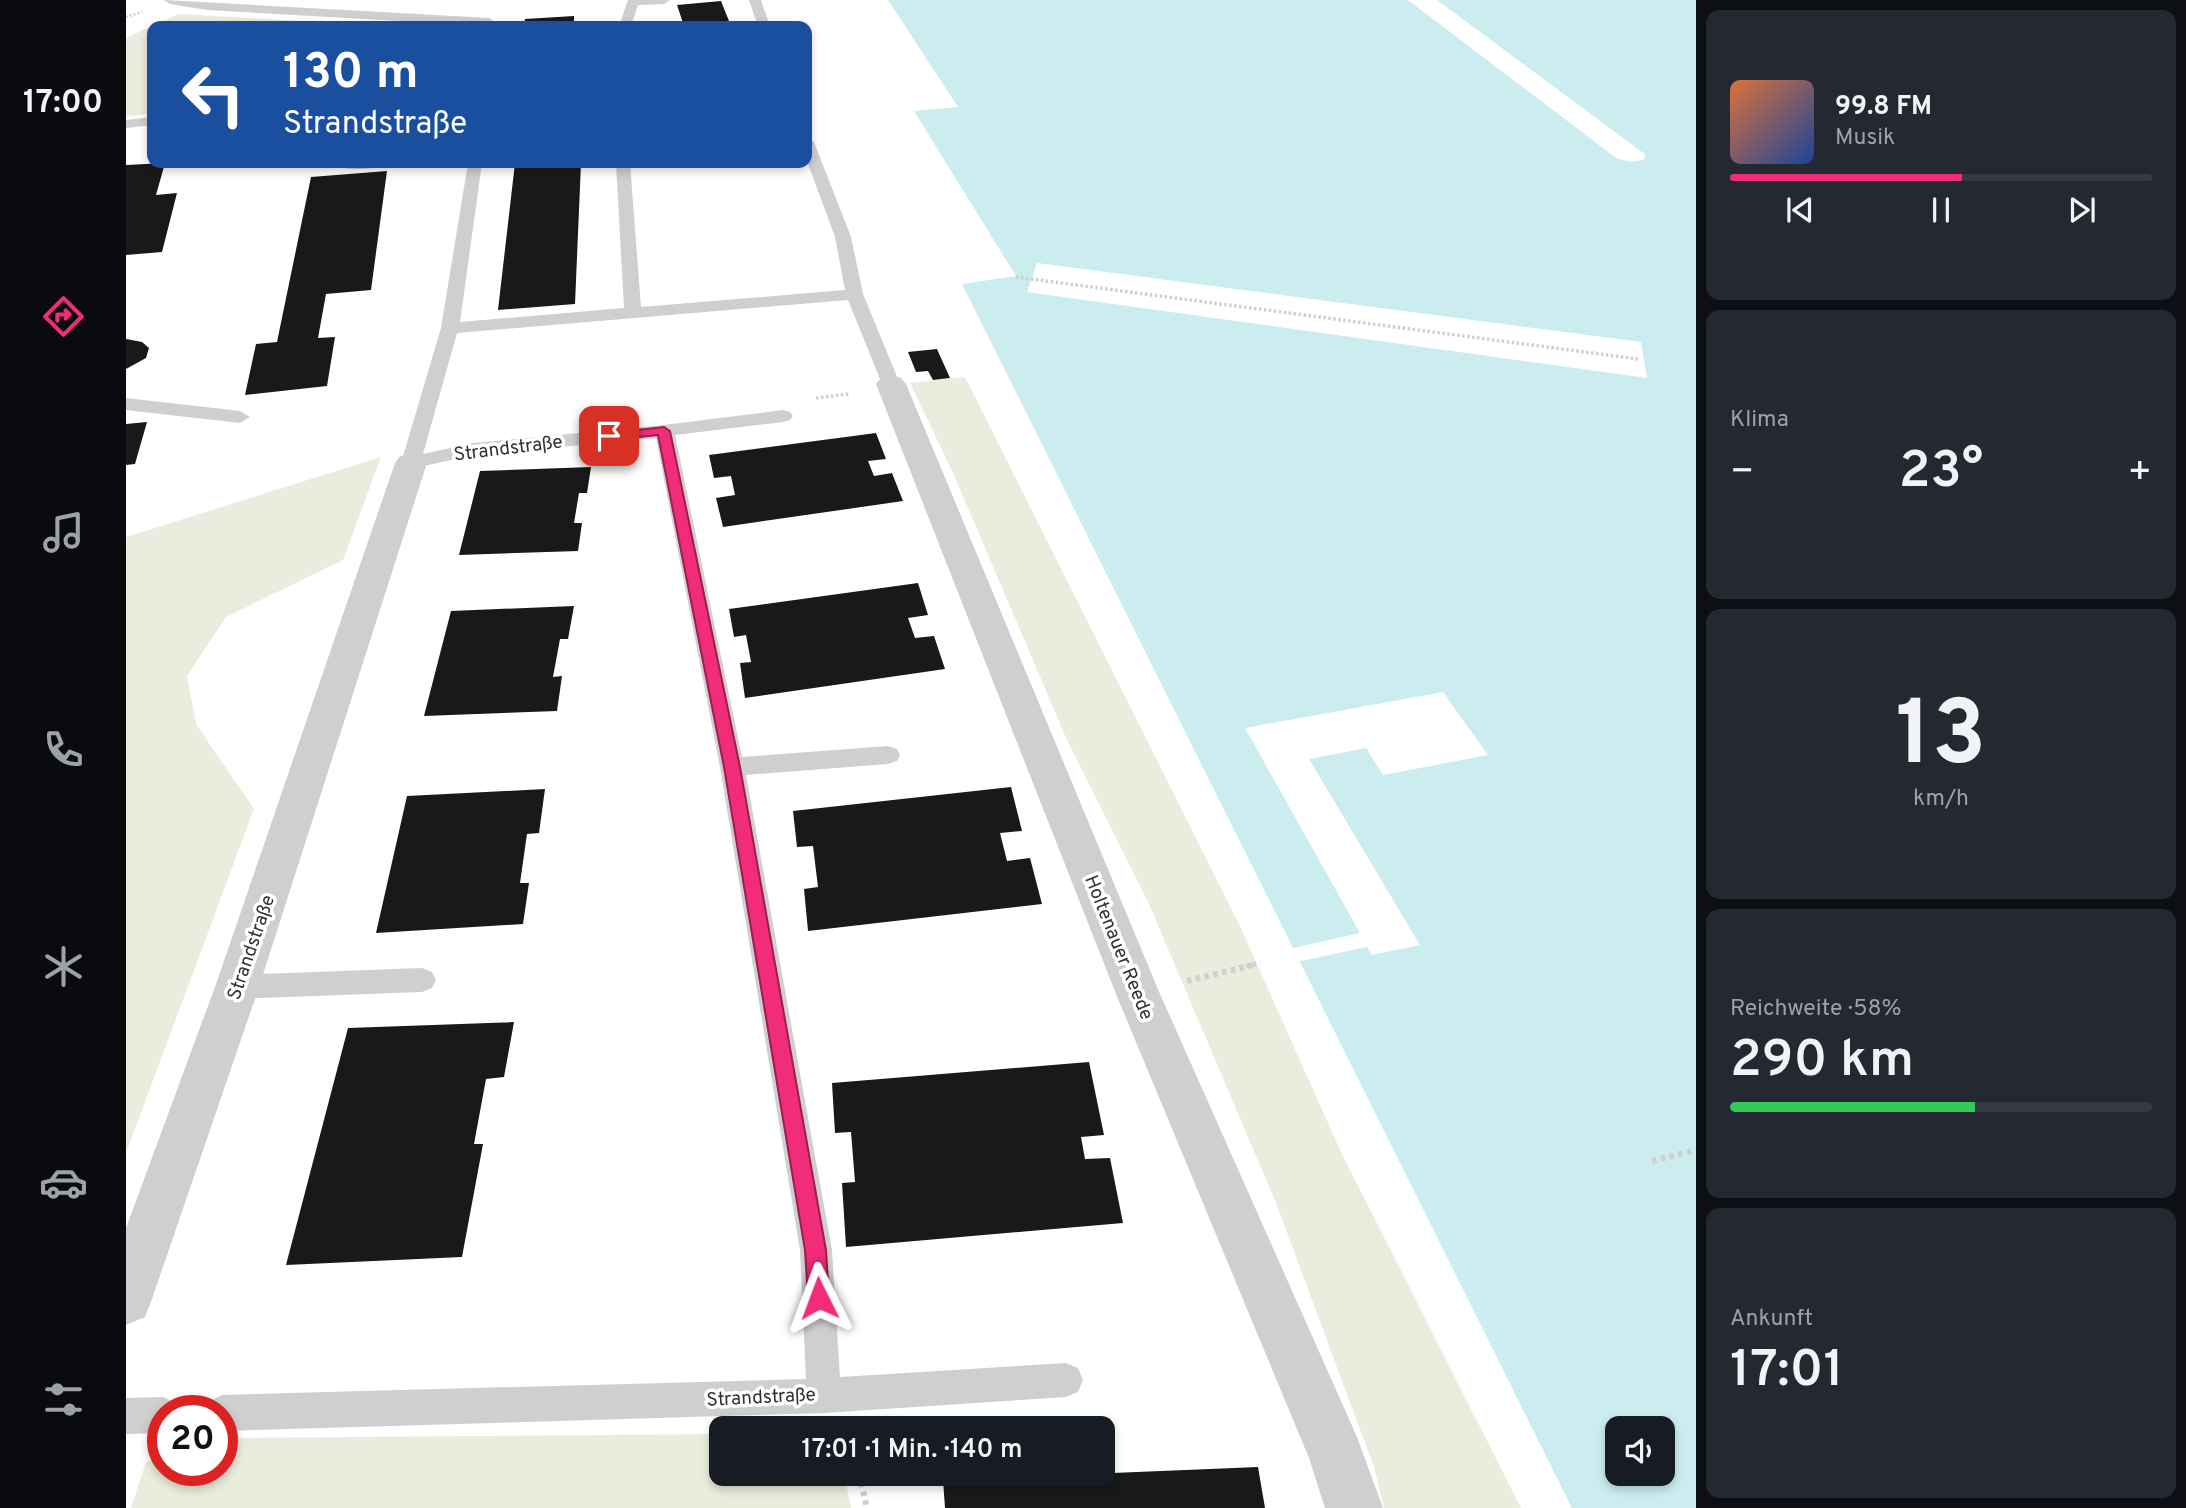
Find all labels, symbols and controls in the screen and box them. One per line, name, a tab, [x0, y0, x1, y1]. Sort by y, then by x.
text: 130 m	[283, 44, 419, 106]
icon: left	[168, 49, 259, 140]
text: 17:00	[23, 84, 103, 124]
text: 99.8 FM	[1835, 91, 1932, 124]
text: Strandstraße	[283, 105, 467, 145]
text: Musik	[1835, 124, 1895, 153]
icon: previous	[1781, 191, 1819, 229]
icon: pause	[1922, 191, 1960, 229]
icon: next	[2063, 191, 2101, 229]
icon: directions	[39, 292, 88, 341]
pin	[579, 406, 639, 466]
text: Klima	[1730, 406, 1789, 435]
icon: arrive	[590, 417, 628, 455]
street label: Strandstraße	[452, 430, 564, 468]
text: 23°	[1899, 440, 1983, 506]
text: −	[1730, 449, 1755, 498]
text: +	[2127, 449, 2152, 498]
icon: music	[39, 508, 88, 557]
text: 13	[1896, 682, 1986, 797]
icon: phone	[39, 725, 88, 774]
text: km/h	[1913, 785, 1969, 814]
street label: Holtenauer Reede	[1078, 872, 1158, 1024]
street label: Strandstraße	[223, 892, 281, 1003]
icon: climate	[39, 942, 88, 991]
text: Reichweite · 58%	[1730, 995, 1902, 1024]
text: 290 km	[1730, 1029, 1914, 1095]
icon: car	[39, 1158, 88, 1207]
position arrow	[782, 1261, 856, 1335]
text: Ankunft	[1730, 1305, 1813, 1334]
text: 17:01	[1730, 1339, 1844, 1405]
icon: filters	[39, 1375, 88, 1424]
street label: Strandstraße	[706, 1383, 816, 1413]
speed limit sign: 20	[147, 1395, 238, 1486]
map controls	[1605, 1416, 1675, 1486]
button: sound	[1605, 1416, 1675, 1486]
text: 17:01 · 1 Min. · 140 m	[802, 1434, 1022, 1467]

